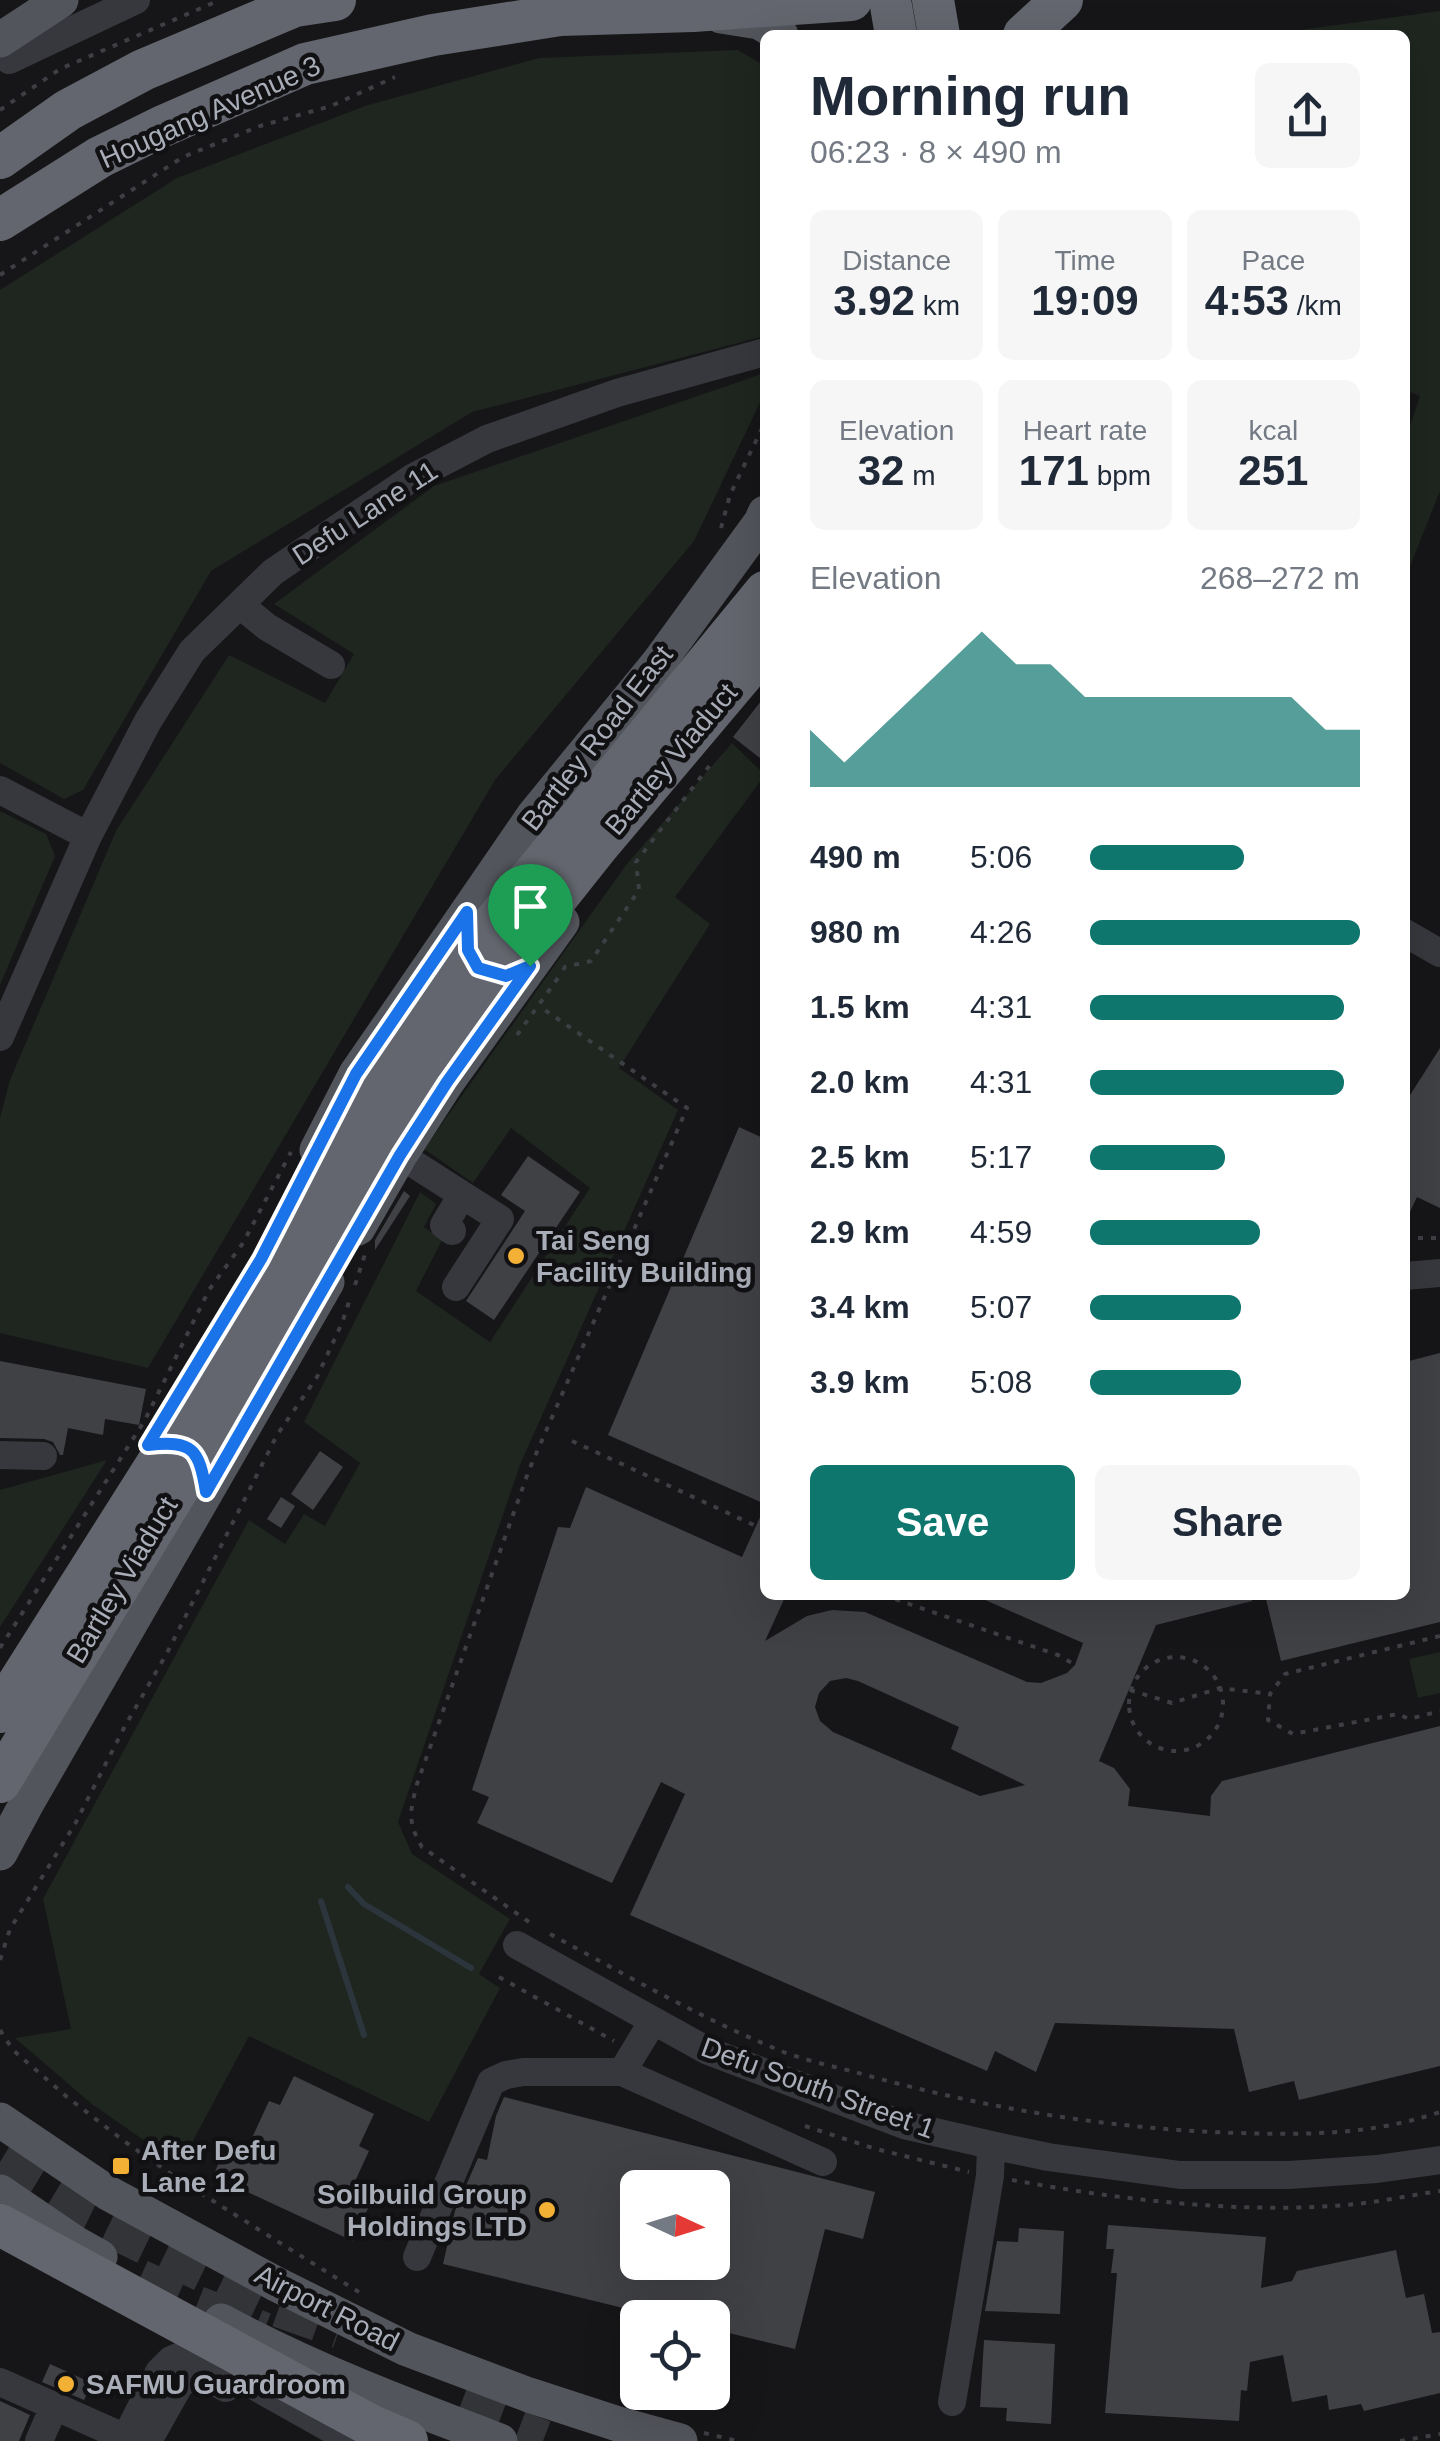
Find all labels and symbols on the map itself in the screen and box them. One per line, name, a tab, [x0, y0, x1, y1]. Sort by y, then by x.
street label: Hougang Avenue 3	[95, 49, 325, 175]
street label: Defu Lane 11	[287, 455, 443, 571]
street label: Bartley Road East	[515, 639, 679, 836]
street label: Bartley Viaduct	[599, 677, 743, 841]
pin	[488, 864, 573, 967]
place label: Tai Seng Facility Building	[536, 1225, 752, 1288]
marker: Tai Seng Facility Building	[505, 1245, 527, 1267]
street label: Bartley Viaduct	[60, 1491, 184, 1668]
street label: Defu South Street 1	[697, 2031, 939, 2145]
place label: After Defu Lane 12	[141, 2135, 276, 2198]
marker: After Defu Lane 12	[110, 2155, 132, 2177]
north arrow	[620, 2170, 730, 2280]
place label: Soilbuild Group Holdings LTD	[317, 2179, 527, 2242]
marker: Soilbuild Group Holdings LTD	[536, 2199, 558, 2221]
street label: Airport Road	[250, 2259, 404, 2357]
place label: SAFMU Guardroom	[86, 2369, 346, 2400]
marker: SAFMU Guardroom	[55, 2373, 77, 2395]

